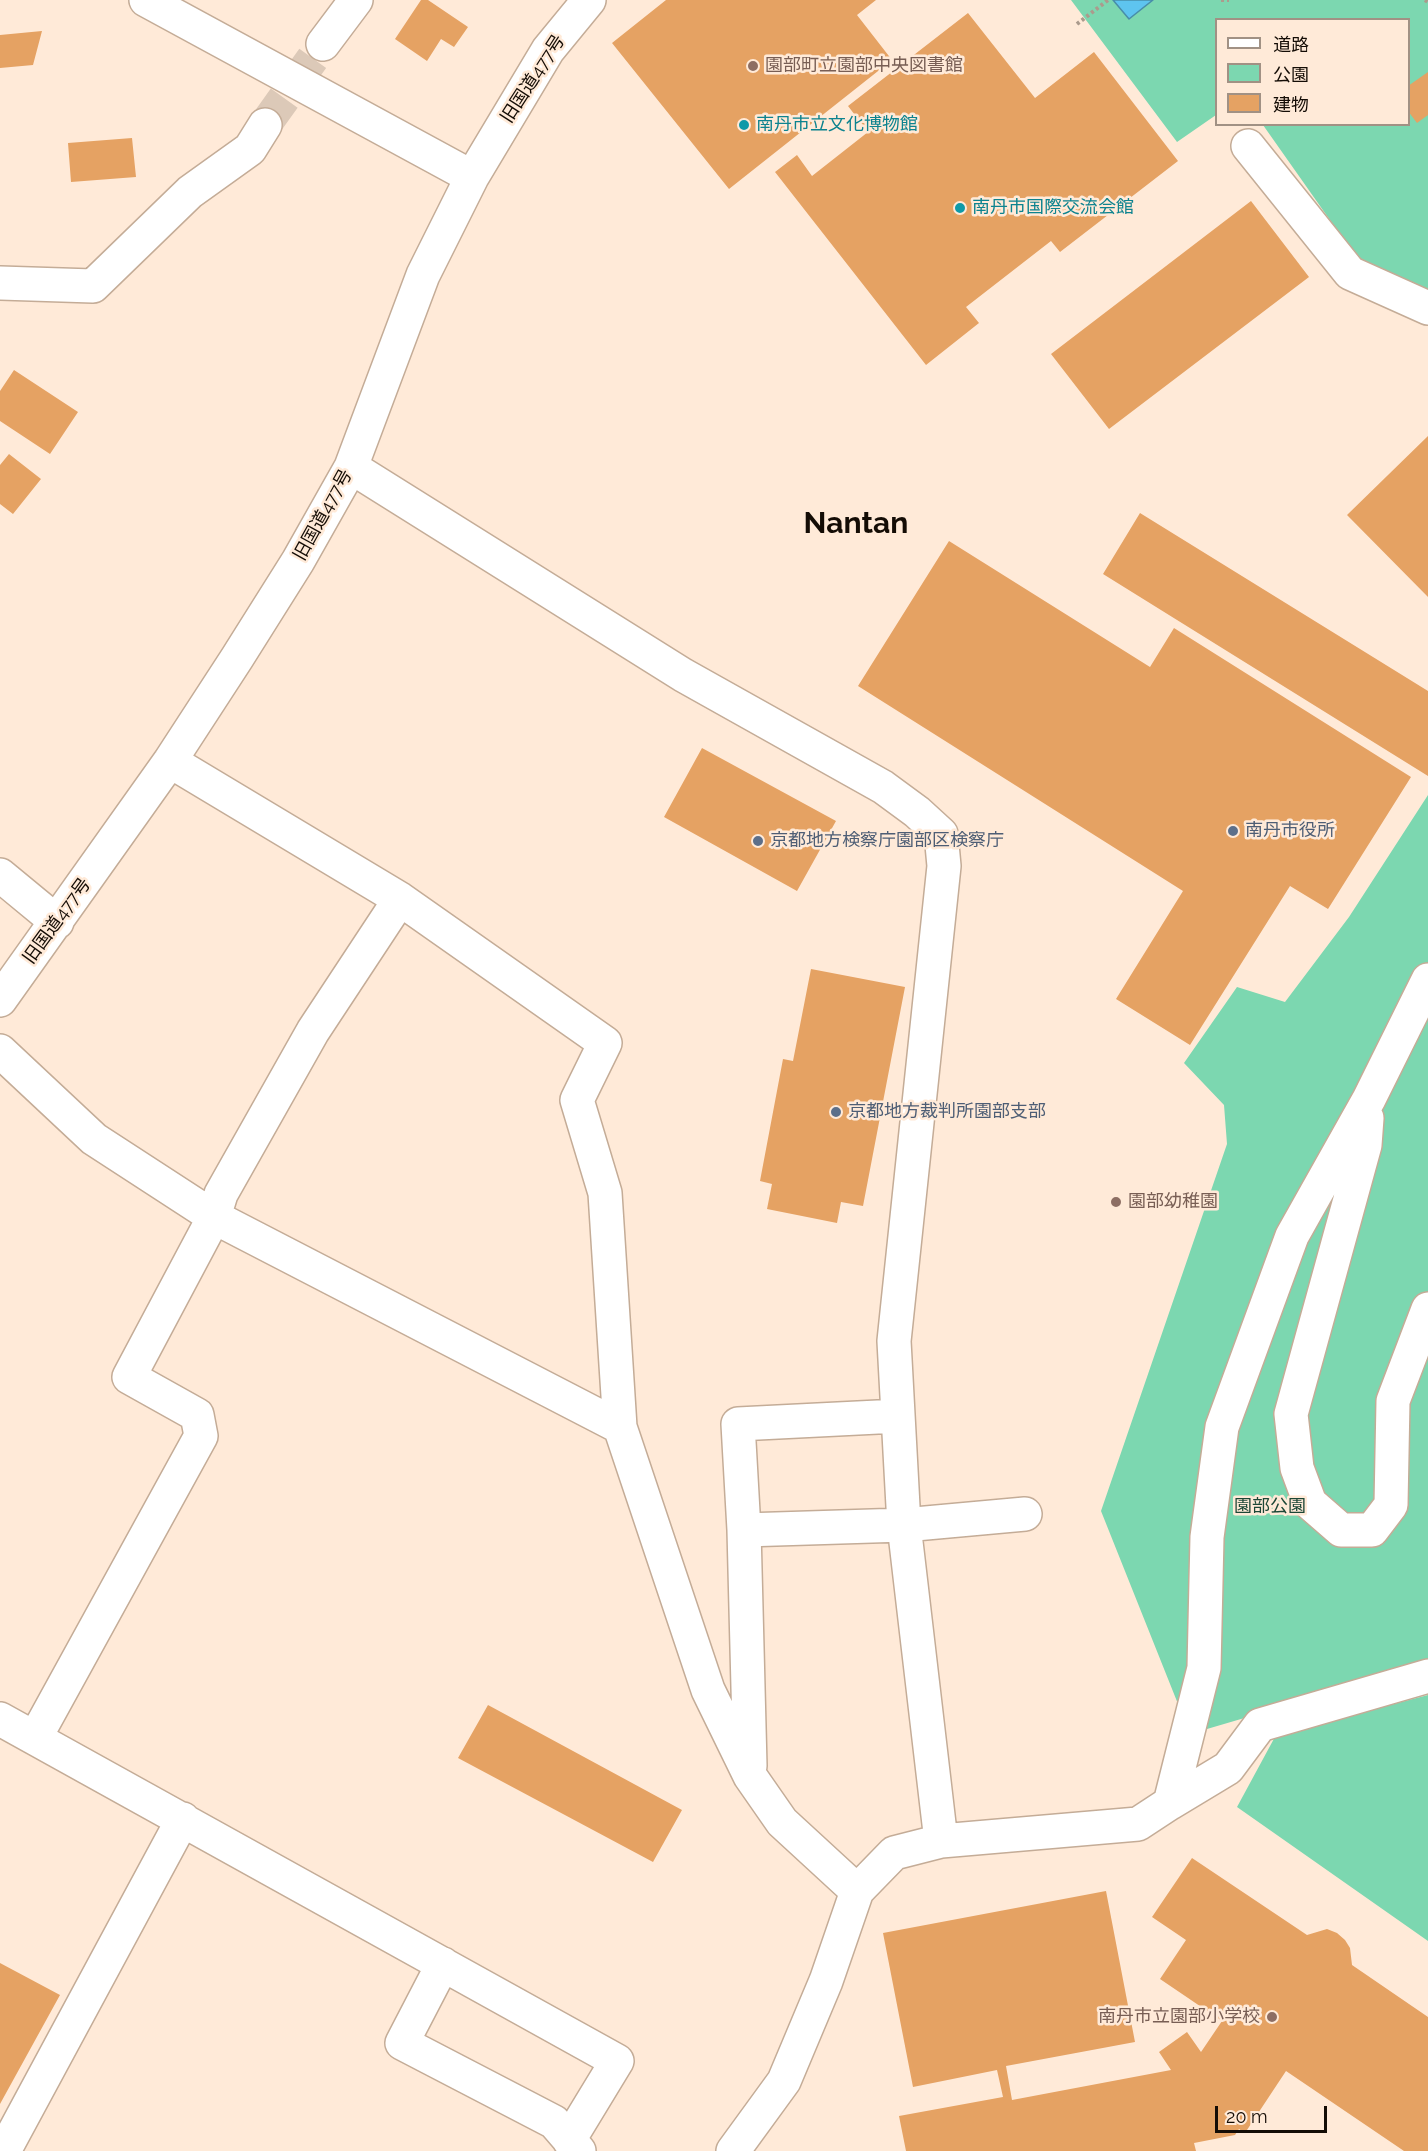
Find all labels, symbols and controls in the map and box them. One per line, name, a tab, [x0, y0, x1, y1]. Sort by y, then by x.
legend	[1215, 18, 1410, 126]
street label: 旧国道477号	[496, 31, 570, 127]
text: 道路	[1273, 34, 1309, 55]
place label: 園部町立園部中央図書館	[765, 55, 963, 77]
marker: 園部町立園部中央図書館	[746, 59, 760, 73]
text: 公園	[1273, 64, 1309, 85]
text: 建物	[1273, 94, 1309, 115]
place label: 南丹市立文化博物館	[756, 114, 918, 136]
marker: 南丹市立文化博物館	[737, 118, 751, 132]
place label: 南丹市国際交流会館	[972, 197, 1134, 219]
marker: 南丹市国際交流会館	[953, 201, 967, 215]
street label: 旧国道477号	[289, 466, 357, 564]
district label: Nantan	[804, 506, 908, 542]
place label: 南丹市役所	[1245, 820, 1335, 842]
marker: 南丹市役所	[1226, 824, 1240, 838]
place label: 京都地方検察庁園部区検察庁	[770, 830, 1004, 852]
marker: 京都地方検察庁園部区検察庁	[751, 834, 765, 848]
street label: 旧国道477号	[19, 874, 95, 968]
place label: 京都地方裁判所園部支部	[848, 1101, 1046, 1123]
marker: 京都地方裁判所園部支部	[829, 1105, 843, 1119]
place label: 園部幼稚園	[1128, 1191, 1218, 1213]
marker: 園部幼稚園	[1109, 1195, 1123, 1209]
park label: 園部公園	[1234, 1496, 1306, 1518]
place label: 南丹市立園部小学校	[1098, 2006, 1260, 2028]
marker: 南丹市立園部小学校	[1265, 2010, 1279, 2024]
scale bar	[1218, 2094, 1330, 2132]
text: 20 m	[1226, 2106, 1268, 2127]

